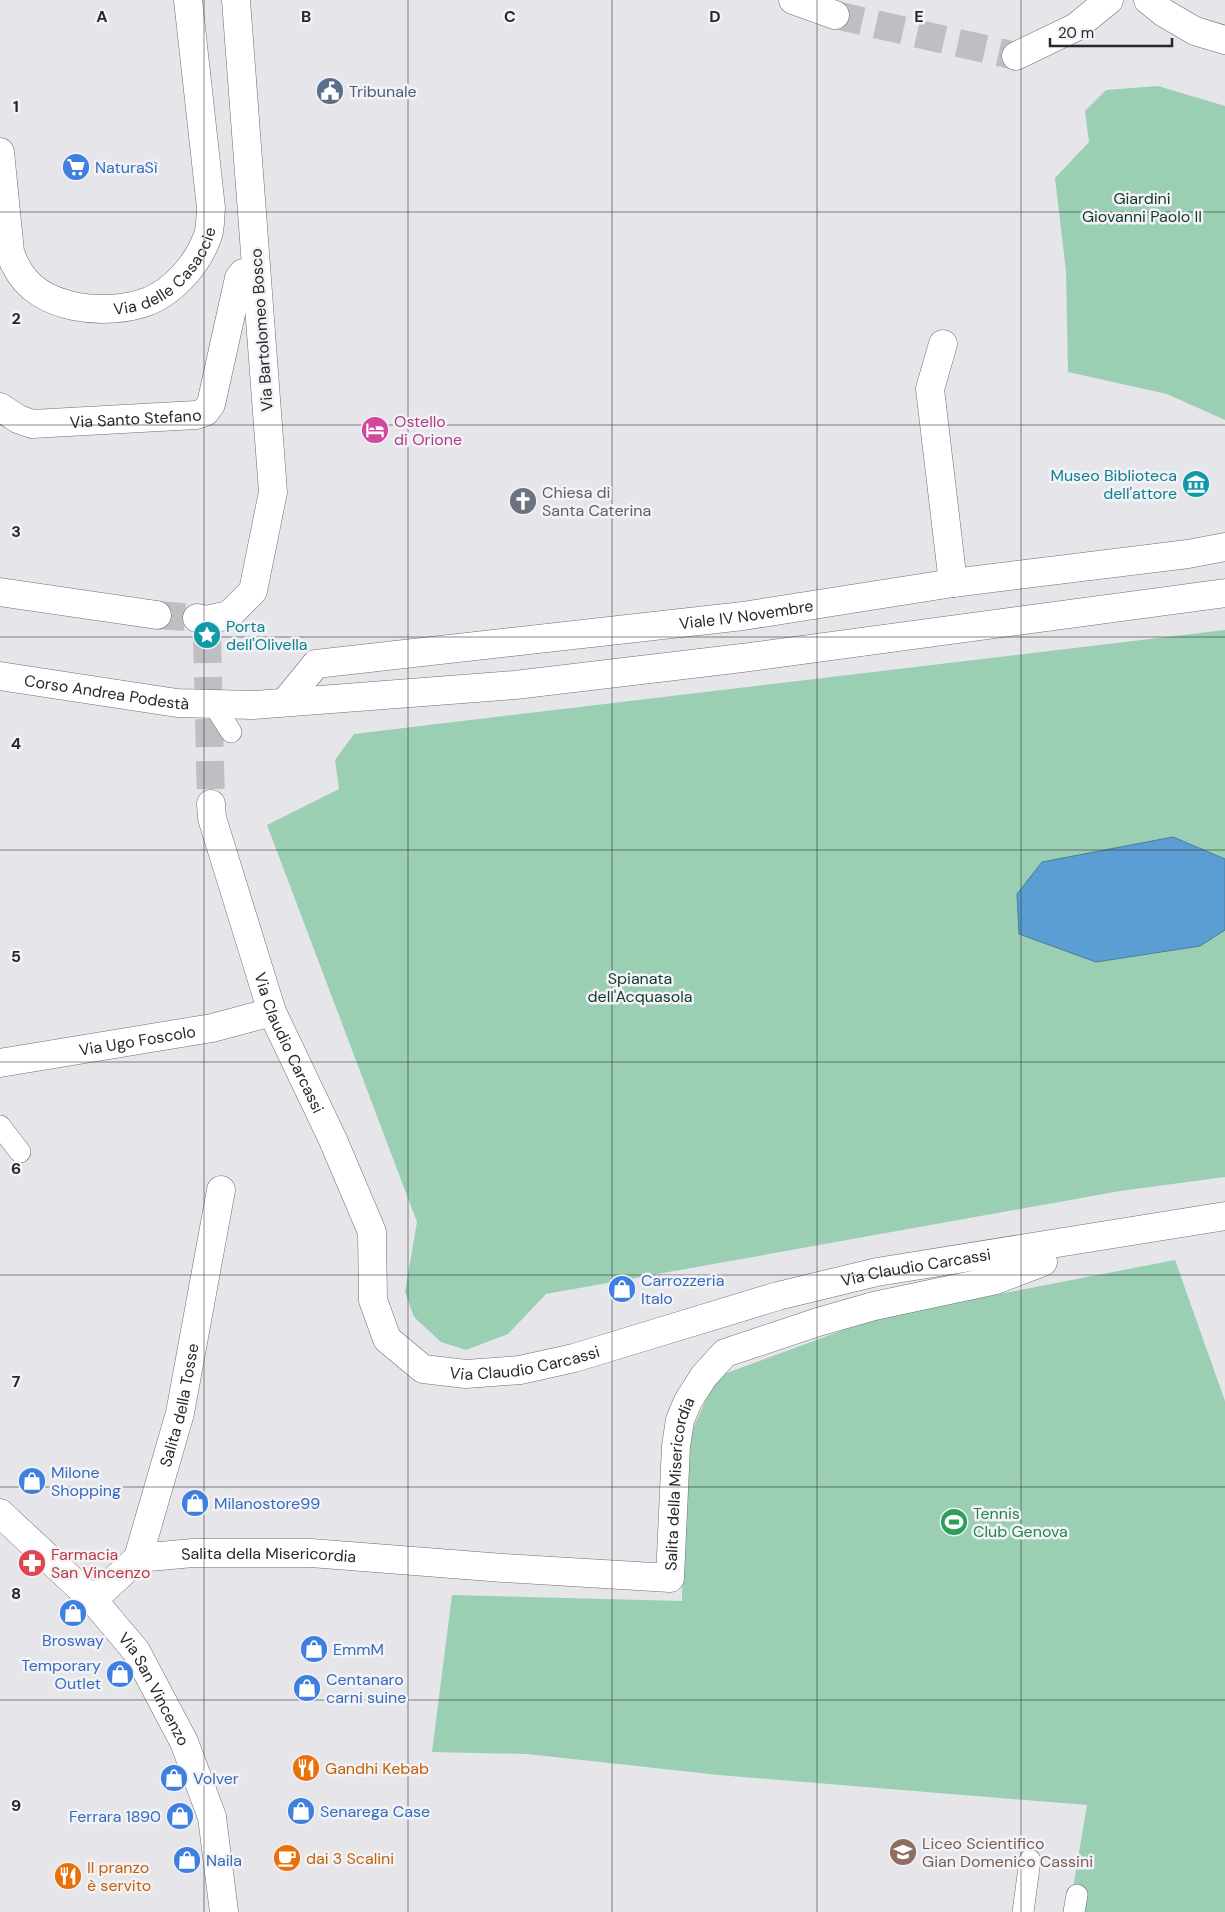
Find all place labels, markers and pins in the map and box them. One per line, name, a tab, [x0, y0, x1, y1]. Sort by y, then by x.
public building icon: Tribunale	[315, 76, 345, 106]
place label: Tribunale	[349, 81, 417, 102]
supermarket icon: NaturaSì	[61, 152, 91, 182]
place label: NaturaSì	[95, 157, 158, 178]
place label: Ostello di Orione	[394, 411, 462, 450]
hotel icon: Ostello di Orione	[360, 415, 390, 445]
place label: Museo Biblioteca dell'attore	[1050, 465, 1177, 504]
museum icon: Museo Biblioteca dell'attore	[1181, 469, 1211, 499]
place label: Chiesa di Santa Caterina	[542, 482, 651, 521]
church icon: Chiesa di Santa Caterina	[508, 486, 538, 516]
place label: Porta dell'Olivella	[226, 616, 308, 655]
place icon: Porta dell'Olivella	[192, 620, 222, 650]
place label: Carrozzeria Italo	[641, 1270, 724, 1309]
shop icon: Carrozzeria Italo	[607, 1274, 637, 1304]
place label: Milone Shopping	[51, 1462, 121, 1501]
shop icon: Milone Shopping	[17, 1466, 47, 1496]
shop icon: Milanostore99	[180, 1488, 210, 1518]
place label: Milanostore99	[214, 1493, 320, 1514]
place label: Tennis Club Genova	[973, 1503, 1068, 1542]
sports icon: Tennis Club Genova	[939, 1507, 969, 1537]
place label: Farmacia San Vincenzo	[51, 1544, 150, 1583]
pharmacy icon: Farmacia San Vincenzo	[17, 1548, 47, 1578]
shop icon: Brosway	[58, 1598, 88, 1628]
place label: Brosway	[42, 1630, 104, 1651]
shop icon: EmmM	[299, 1634, 329, 1664]
place label: EmmM	[333, 1639, 384, 1660]
place label: Temporary Outlet	[21, 1655, 101, 1694]
shop icon: Temporary Outlet	[105, 1659, 135, 1689]
place label: Centanaro carni suine	[326, 1669, 406, 1708]
shop icon: Centanaro carni suine	[292, 1673, 322, 1703]
restaurant icon: Gandhi Kebab	[291, 1753, 321, 1783]
place label: Gandhi Kebab	[325, 1758, 429, 1779]
shop icon: Volver	[159, 1763, 189, 1793]
place label: Volver	[193, 1768, 239, 1789]
shop icon: Senarega Case	[286, 1796, 316, 1826]
shop icon: Ferrara 1890	[165, 1801, 195, 1831]
place label: Senarega Case	[320, 1801, 430, 1822]
place label: Ferrara 1890	[69, 1806, 161, 1827]
place label: Liceo Scientifico Gian Domenico Cassini	[922, 1833, 1093, 1872]
school or university icon: Liceo Scientifico Gian Domenico Cassini	[888, 1837, 918, 1867]
cafe icon: dai 3 Scalini	[272, 1843, 302, 1873]
shop icon: Naila	[172, 1845, 202, 1875]
place label: dai 3 Scalini	[306, 1848, 394, 1869]
place label: Naila	[206, 1850, 242, 1871]
place label: Il pranzo è servito	[87, 1857, 151, 1896]
restaurant icon: Il pranzo è servito	[53, 1861, 83, 1891]

